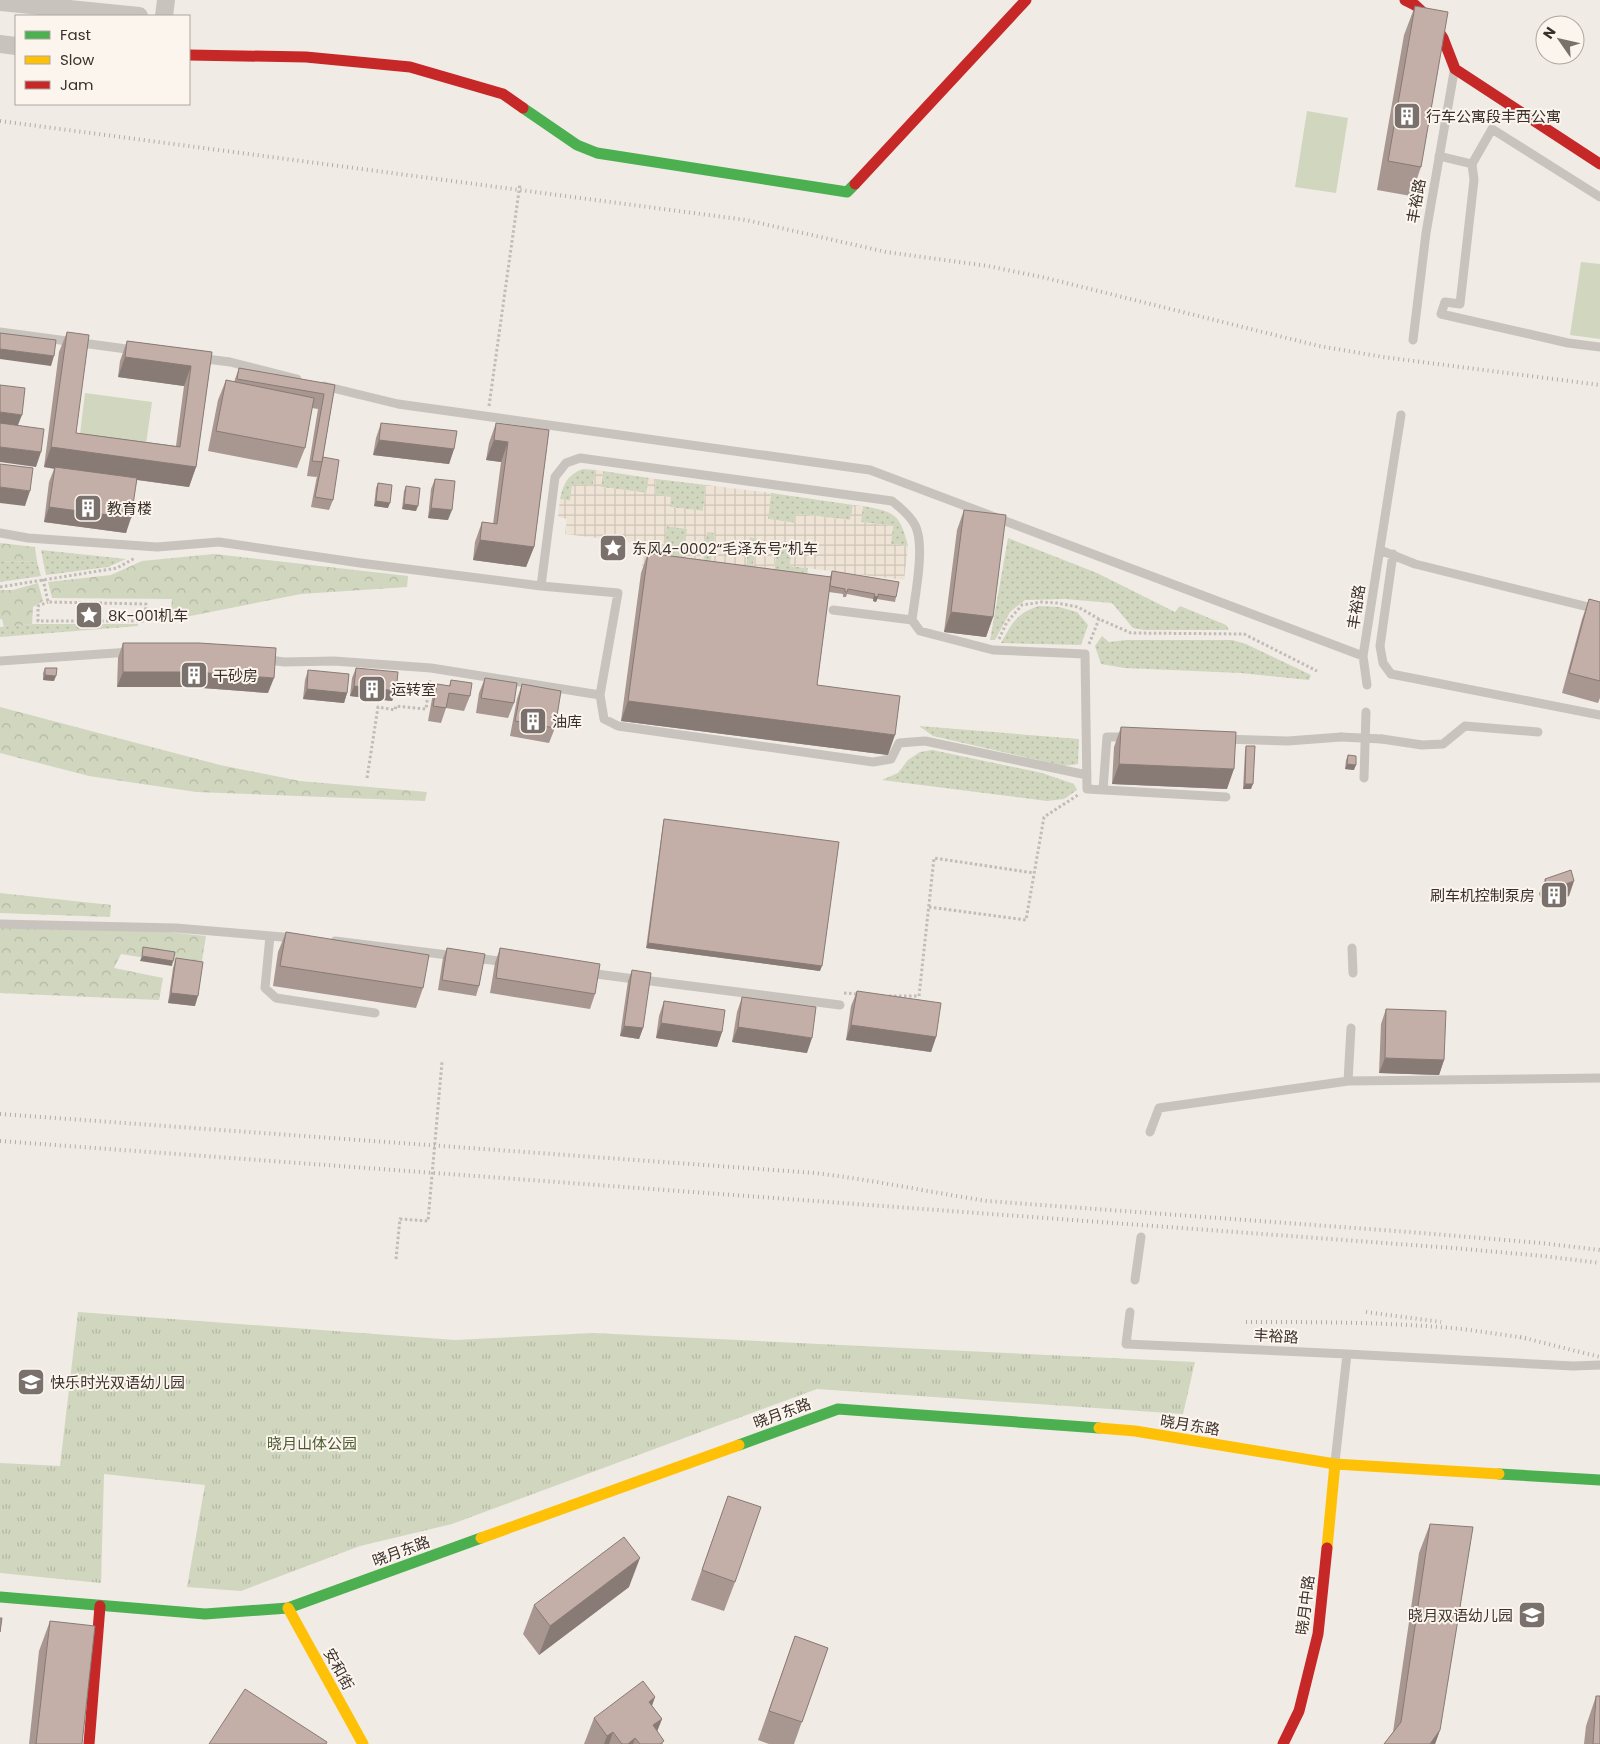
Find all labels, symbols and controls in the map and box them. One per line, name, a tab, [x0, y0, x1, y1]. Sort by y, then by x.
legend	[15, 15, 190, 105]
north arrow	[1535, 15, 1585, 65]
text: N	[1538, 23, 1560, 43]
text: Fast	[60, 24, 91, 45]
text: Slow	[60, 49, 95, 70]
text: Jam	[60, 74, 94, 95]
building icon: 行车公寓段丰西公寓	[1392, 101, 1422, 131]
place label: 行车公寓段丰西公寓	[1426, 106, 1561, 127]
street label: 丰裕路	[1402, 177, 1430, 225]
building icon: 教育楼	[73, 493, 103, 523]
place label: 教育楼	[107, 498, 152, 519]
place icon: 东风4-0002“毛泽东号”机车	[598, 533, 628, 563]
place label: 东风4-0002“毛泽东号”机车	[632, 538, 818, 559]
street label: 丰裕路	[1342, 583, 1370, 631]
place icon: 8K-001机车	[74, 600, 104, 630]
place label: 8K-001机车	[108, 605, 188, 626]
building icon: 干砂房	[179, 660, 209, 690]
place label: 干砂房	[213, 665, 258, 686]
building icon: 运转室	[357, 674, 387, 704]
place label: 运转室	[391, 679, 436, 700]
building icon: 油库	[518, 706, 548, 736]
place label: 油库	[552, 711, 582, 732]
building icon: 刷车机控制泵房	[1539, 880, 1569, 910]
place label: 刷车机控制泵房	[1430, 885, 1535, 906]
street label: 丰裕路	[1253, 1324, 1299, 1348]
school or university icon: 快乐时光双语幼儿园	[16, 1367, 46, 1397]
place label: 快乐时光双语幼儿园	[50, 1372, 185, 1393]
street label: 晓月东路	[750, 1393, 814, 1433]
street label: 晓月东路	[1159, 1410, 1221, 1440]
park label: 晓月山体公园	[267, 1433, 357, 1454]
street label: 晓月东路	[369, 1531, 433, 1571]
street label: 晓月中路	[1291, 1574, 1319, 1636]
school or university icon: 晓月双语幼儿园	[1517, 1600, 1547, 1630]
place label: 晓月双语幼儿园	[1408, 1605, 1513, 1626]
street label: 安和街	[319, 1644, 359, 1694]

